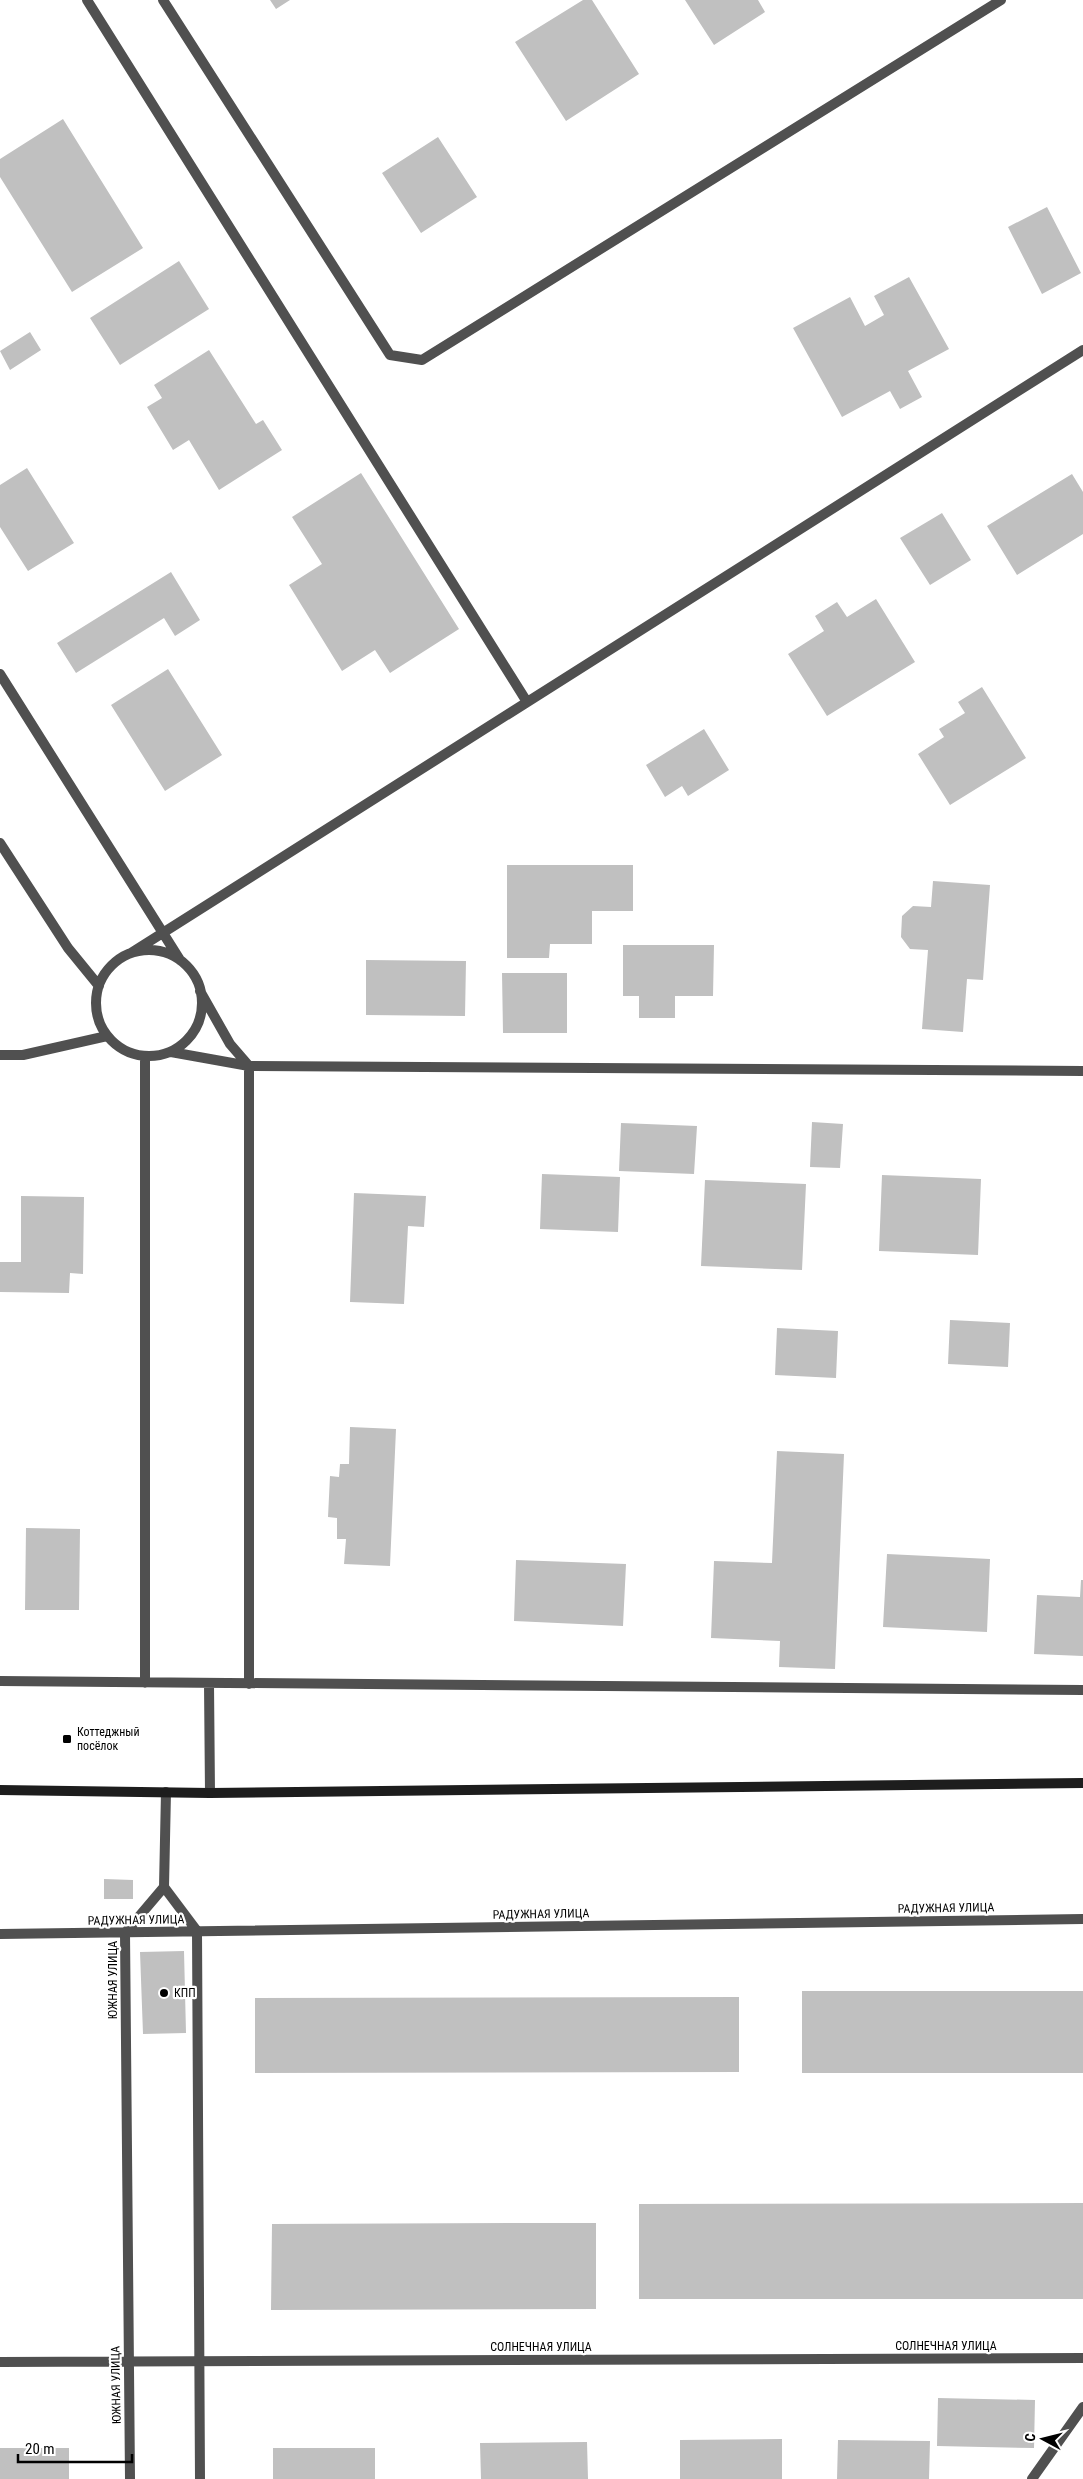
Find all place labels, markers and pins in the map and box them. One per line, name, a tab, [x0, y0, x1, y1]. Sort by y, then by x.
place label: Коттеджный посёлок	[77, 1725, 140, 1753]
marker: Коттеджный посёлок	[61, 1733, 73, 1745]
place label: КПП	[174, 1986, 196, 2000]
marker: КПП	[158, 1987, 170, 1999]

